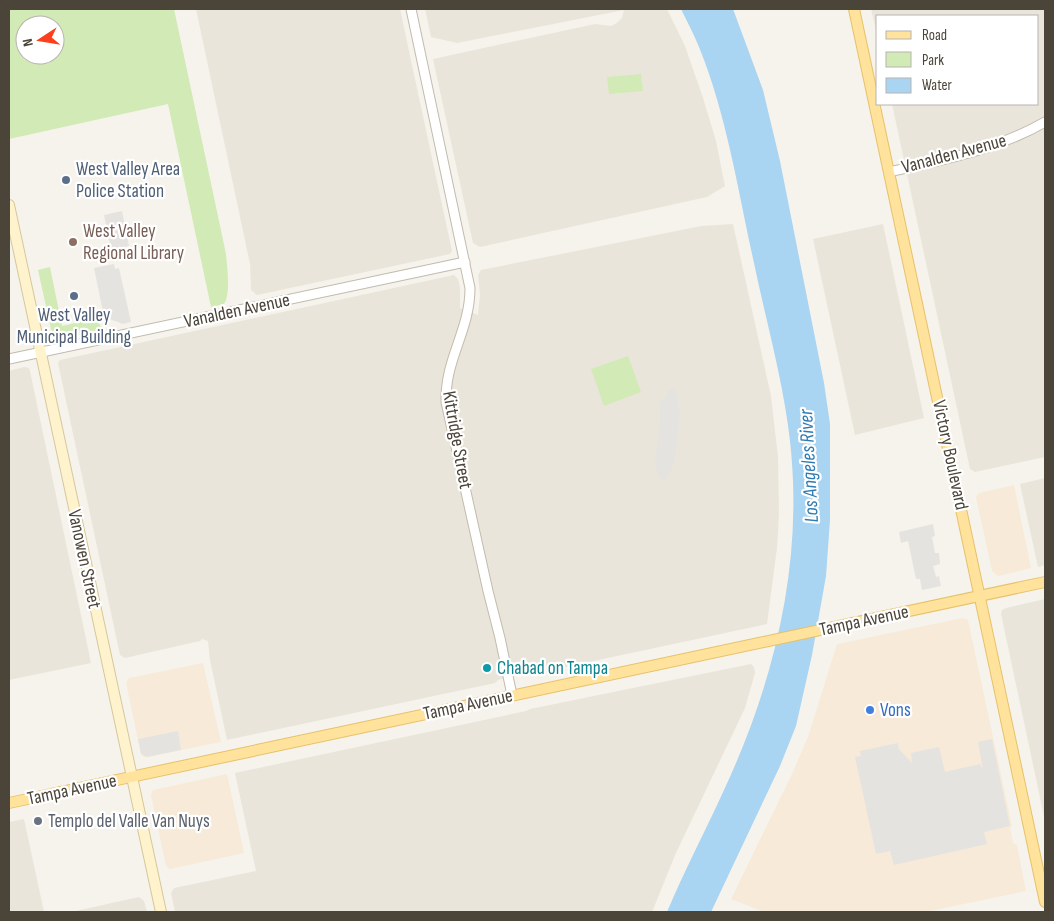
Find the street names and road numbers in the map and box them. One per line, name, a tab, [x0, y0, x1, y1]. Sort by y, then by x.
street label: Vanalden Avenue	[899, 129, 1009, 179]
street label: Vanalden Avenue	[182, 289, 292, 333]
street label: Kittridge Street	[437, 389, 477, 491]
street label: Victory Boulevard	[927, 398, 973, 512]
street label: Vanowen Street	[62, 507, 106, 611]
street label: Tampa Avenue	[817, 600, 911, 642]
street label: Tampa Avenue	[421, 684, 515, 726]
street label: Tampa Avenue	[25, 769, 119, 811]

